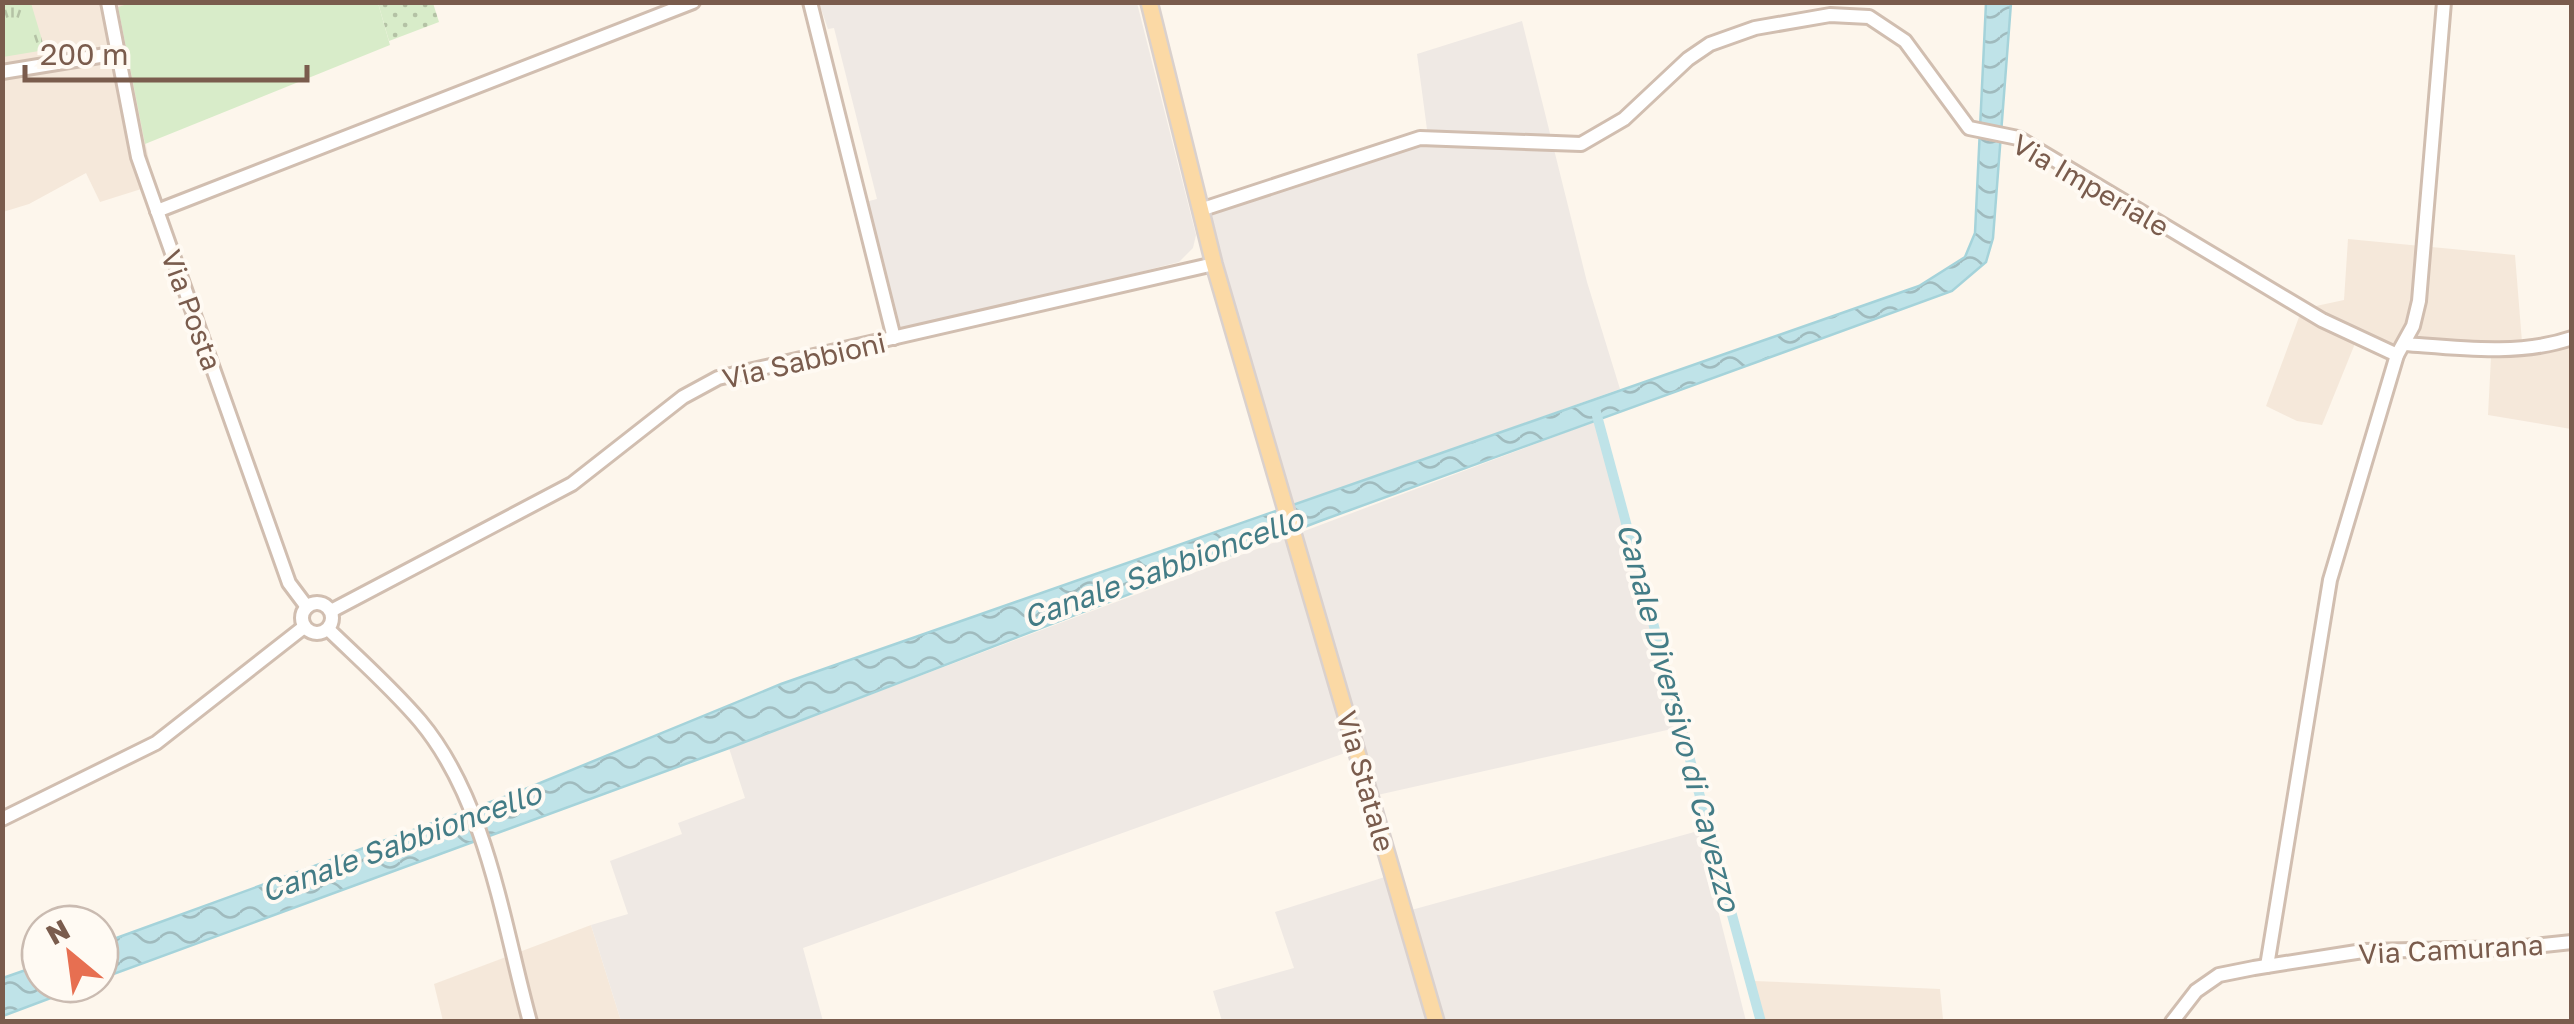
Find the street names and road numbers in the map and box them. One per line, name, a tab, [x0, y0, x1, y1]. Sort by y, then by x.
street label: Via Imperiale	[2007, 127, 2175, 243]
street label: Via Posta	[155, 245, 229, 375]
street label: Via Sabbioni	[719, 325, 889, 395]
street label: Via Statale	[1330, 707, 1402, 855]
street label: Via Camurana	[2358, 928, 2544, 970]

